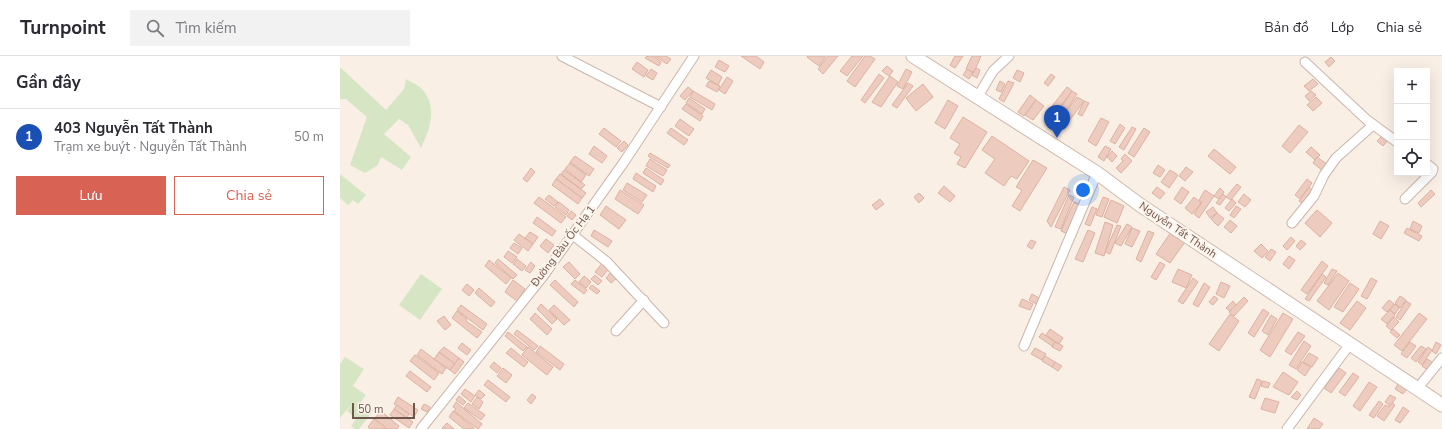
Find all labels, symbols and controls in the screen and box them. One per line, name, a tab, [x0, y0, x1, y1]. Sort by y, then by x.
search box	[130, 10, 410, 46]
text: Turnpoint	[20, 15, 106, 41]
icon: search	[144, 17, 166, 39]
text: Tìm kiếm	[176, 18, 237, 38]
text: Bản đồ	[1264, 18, 1309, 37]
text: Lớp	[1331, 18, 1354, 37]
text: Chia sẻ	[1376, 18, 1422, 37]
map controls	[1394, 68, 1430, 176]
button: +	[1394, 68, 1430, 104]
text: Gần đây	[16, 71, 81, 94]
button: −	[1394, 104, 1430, 140]
pin: 1	[1044, 105, 1070, 138]
text: 403 Nguyễn Tất Thành	[54, 118, 213, 138]
text: 1	[25, 128, 33, 146]
text: 50 m	[294, 128, 324, 146]
text: Trạm xe buýt · Nguyễn Tất Thành	[54, 138, 247, 156]
button: locate	[1394, 140, 1430, 176]
button: Lưu	[16, 176, 166, 215]
button: Chia sẻ	[174, 176, 324, 215]
your location	[1073, 180, 1093, 200]
street label: Nguyễn Tất Thành	[1136, 198, 1220, 262]
street label: Đường Bàu Ốc Hạ 1	[525, 201, 599, 291]
scale bar	[352, 401, 415, 420]
text: 50 m	[358, 402, 383, 417]

